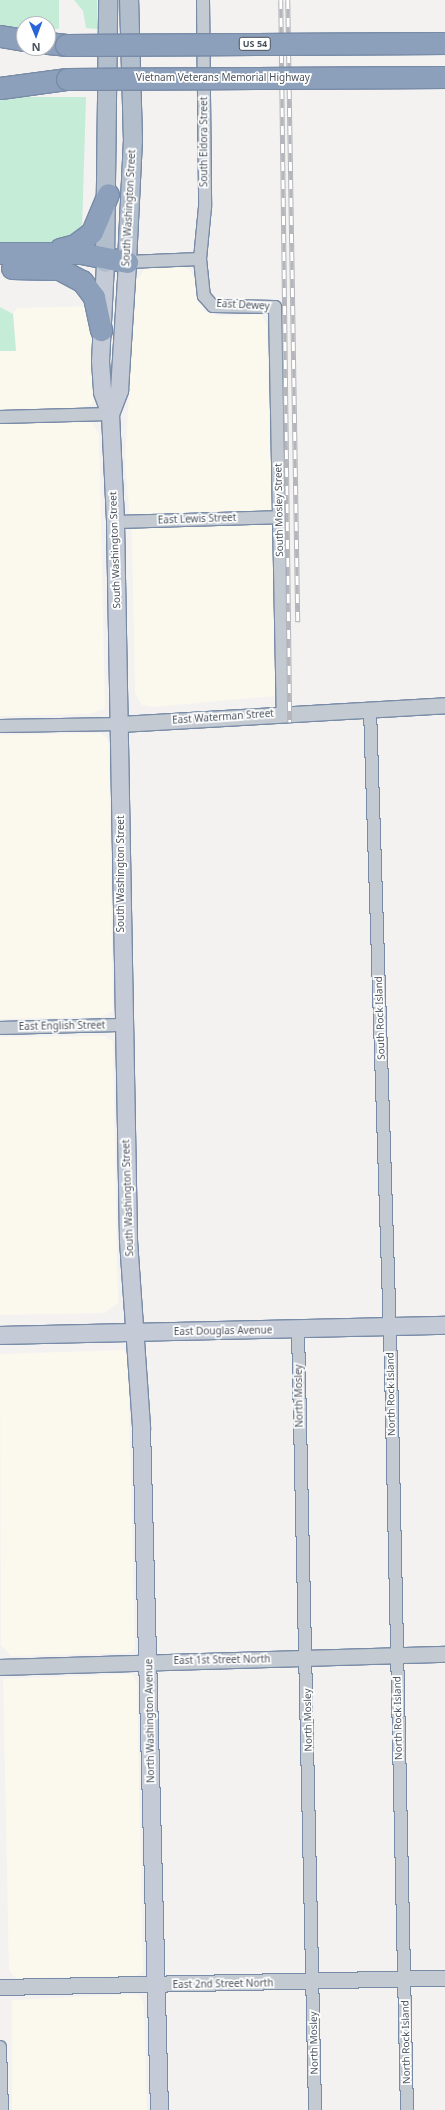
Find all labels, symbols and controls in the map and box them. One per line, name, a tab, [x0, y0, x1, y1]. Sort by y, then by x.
north arrow	[16, 16, 56, 56]
road number: US 54	[238, 37, 272, 51]
text: N	[32, 40, 41, 55]
street label: Vietnam Veterans Memorial Highway	[136, 72, 310, 84]
street label: South Eldora Street	[198, 97, 210, 187]
street label: South Washington Street	[120, 149, 138, 267]
street label: East Dewey	[216, 298, 270, 312]
street label: South Mosley Street	[272, 463, 286, 557]
street label: South Washington Street	[107, 491, 123, 609]
street label: East Lewis Street	[158, 512, 236, 526]
street label: East Waterman Street	[172, 707, 274, 727]
street label: South Washington Street	[115, 815, 127, 933]
street label: South Rock Island	[373, 976, 387, 1060]
street label: East English Street	[19, 1019, 105, 1033]
street label: South Washington Street	[120, 1139, 136, 1257]
street label: East Douglas Avenue	[174, 1324, 272, 1338]
street label: North Rock Island	[384, 1352, 398, 1436]
street label: North Mosley	[292, 1364, 306, 1428]
street label: East 1st Street North	[173, 1653, 271, 1667]
street label: North Washington Avenue	[143, 1659, 157, 1783]
street label: North Rock Island	[391, 1676, 405, 1760]
street label: North Mosley	[301, 1688, 315, 1752]
street label: East 2nd Street North	[172, 1977, 274, 1991]
street label: North Rock Island	[399, 2000, 413, 2084]
street label: North Mosley	[307, 2011, 321, 2075]

